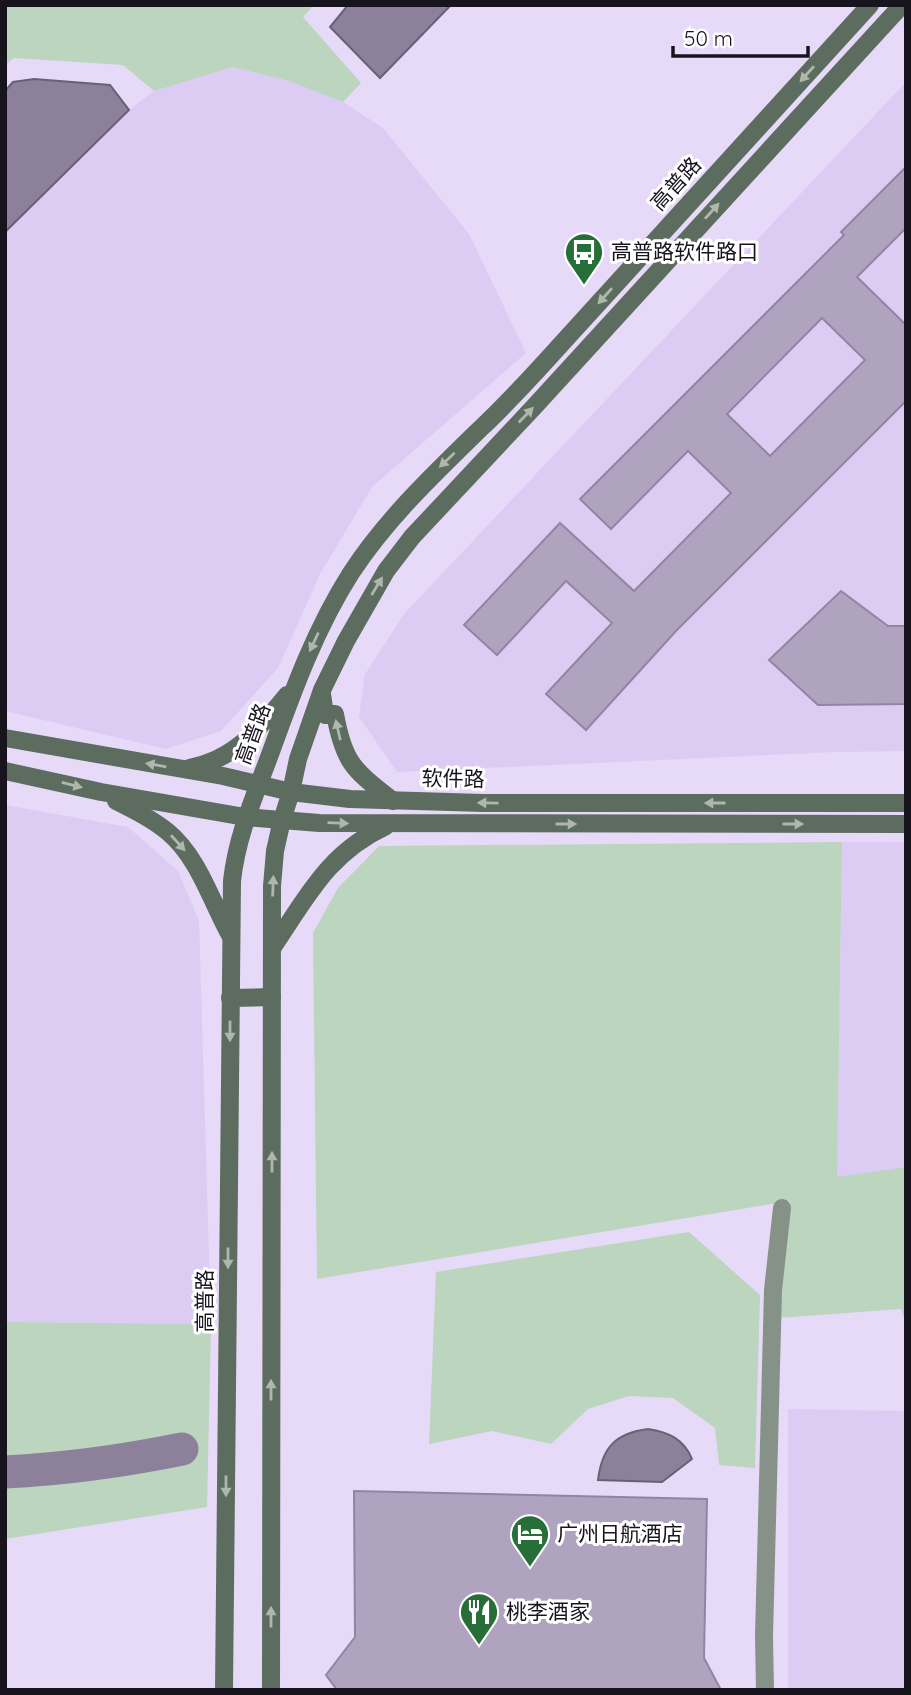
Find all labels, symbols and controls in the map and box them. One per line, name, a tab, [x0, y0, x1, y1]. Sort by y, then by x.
scale bar	[673, 14, 808, 58]
text: 50 m	[684, 25, 733, 51]
one-way arrow	[800, 65, 816, 82]
street label: 高普路	[645, 151, 706, 215]
one-way arrow	[704, 202, 720, 220]
bus stop icon: 高普路软件路口	[563, 231, 605, 286]
place label: 高普路软件路口	[611, 238, 758, 264]
one-way arrow	[597, 287, 613, 304]
one-way arrow	[517, 407, 533, 424]
one-way arrow	[439, 452, 456, 468]
one-way arrow	[370, 577, 383, 596]
one-way arrow	[308, 632, 319, 653]
street label: 高普路	[229, 700, 275, 768]
one-way arrow	[332, 719, 343, 741]
one-way arrow	[145, 759, 167, 770]
street label: 软件路	[421, 764, 485, 792]
one-way arrow	[61, 780, 83, 791]
one-way arrow	[476, 797, 498, 808]
one-way arrow	[704, 797, 726, 809]
one-way arrow	[327, 818, 349, 829]
one-way arrow	[555, 818, 577, 830]
one-way arrow	[782, 818, 804, 830]
one-way arrow	[170, 834, 185, 851]
one-way arrow	[267, 874, 278, 896]
one-way arrow	[224, 1020, 236, 1042]
one-way arrow	[266, 1151, 278, 1173]
one-way arrow	[222, 1248, 234, 1270]
street label: 高普路	[191, 1270, 217, 1333]
one-way arrow	[265, 1378, 277, 1400]
one-way arrow	[220, 1475, 232, 1497]
hotel icon: 广州日航酒店	[509, 1513, 551, 1568]
place label: 广州日航酒店	[557, 1520, 683, 1546]
restaurant icon: 桃李酒家	[458, 1591, 500, 1646]
place label: 桃李酒家	[506, 1598, 590, 1624]
one-way arrow	[265, 1606, 277, 1628]

